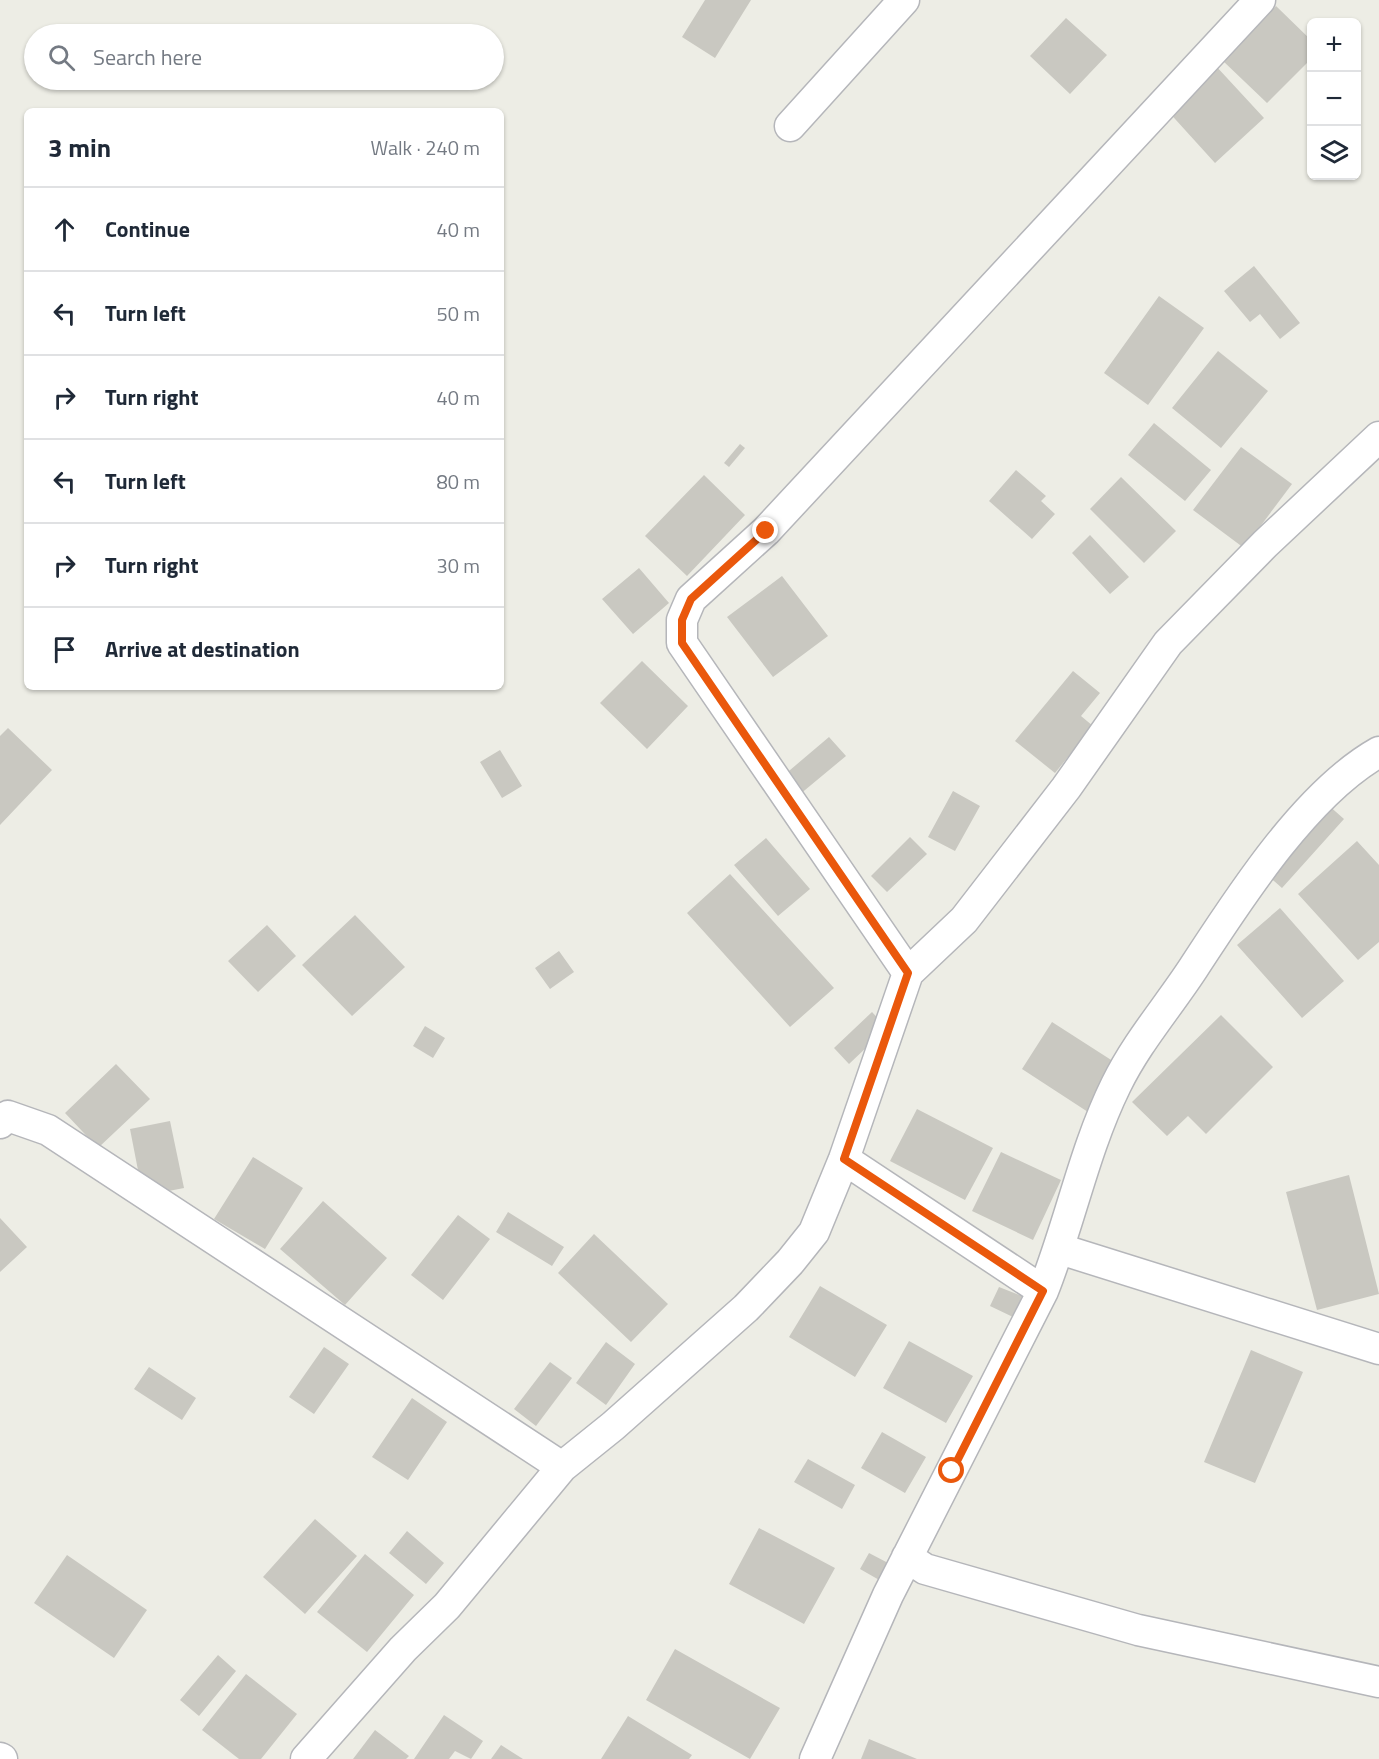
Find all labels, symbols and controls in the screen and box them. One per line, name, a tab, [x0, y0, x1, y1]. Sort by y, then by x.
map controls	[1307, 18, 1361, 180]
button: +	[1307, 18, 1361, 72]
search box	[24, 24, 504, 90]
text: Search here	[93, 40, 202, 74]
icon: search	[45, 41, 78, 74]
button: −	[1307, 72, 1361, 126]
button: layers	[1307, 126, 1361, 180]
text: 3 min	[48, 128, 111, 167]
text: Walk · 240 m	[371, 132, 480, 163]
text: Continue	[105, 212, 190, 246]
icon: ahead	[48, 213, 81, 246]
text: 40 m	[436, 214, 480, 245]
text: Turn left	[105, 296, 186, 330]
icon: left	[48, 297, 81, 330]
text: 50 m	[436, 298, 480, 329]
text: Turn right	[105, 380, 199, 414]
icon: right	[48, 381, 81, 414]
text: 40 m	[436, 382, 480, 413]
text: Turn left	[105, 464, 186, 498]
icon: left	[48, 465, 81, 498]
text: 80 m	[436, 466, 480, 497]
route end	[752, 517, 778, 543]
text: Turn right	[105, 548, 199, 582]
icon: right	[48, 549, 81, 582]
text: 30 m	[436, 550, 480, 581]
text: Arrive at destination	[105, 632, 300, 666]
icon: arrive	[48, 633, 81, 666]
route start	[938, 1457, 964, 1483]

